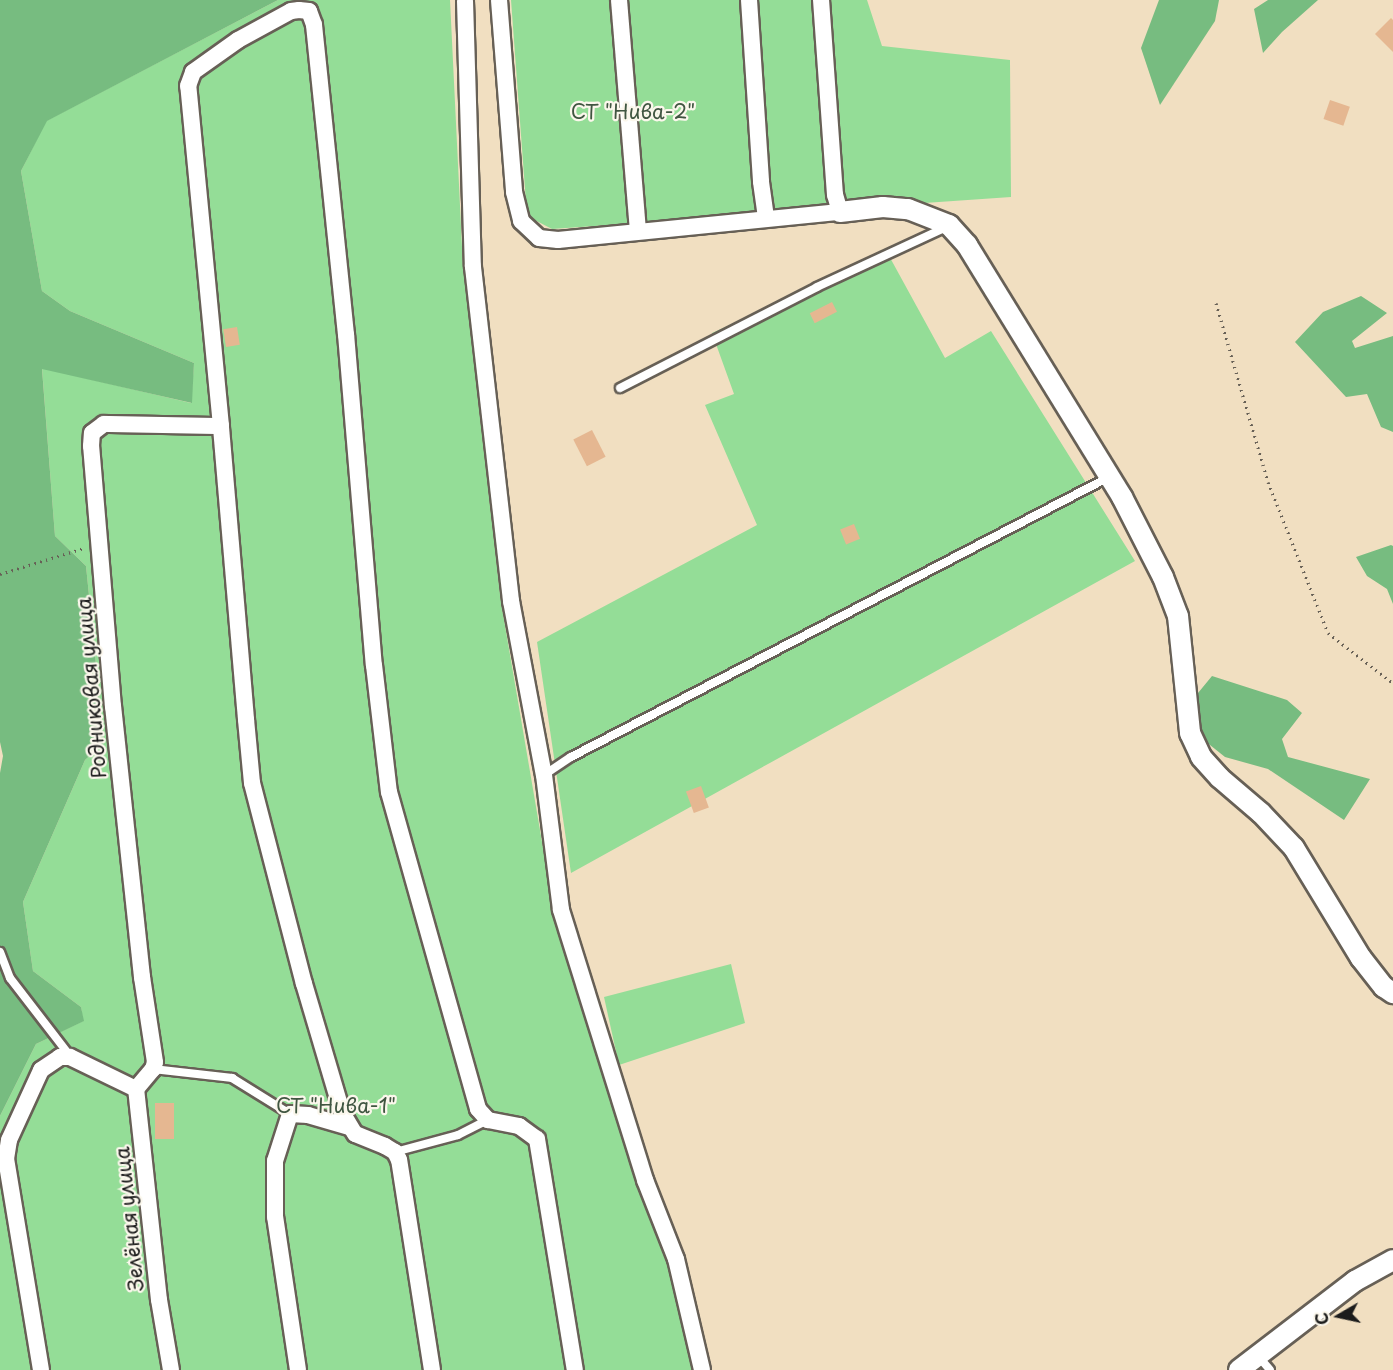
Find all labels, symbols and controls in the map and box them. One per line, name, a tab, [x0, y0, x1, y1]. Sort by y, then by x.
park label: СТ "Нива-2"	[571, 99, 695, 123]
street label: Родниковая улица	[71, 596, 111, 780]
park label: СТ "Нива-1"	[276, 1093, 396, 1117]
street label: Зелёная улица	[109, 1145, 149, 1293]
north arrow	[1309, 1286, 1369, 1346]
text: С	[1308, 1311, 1334, 1327]

